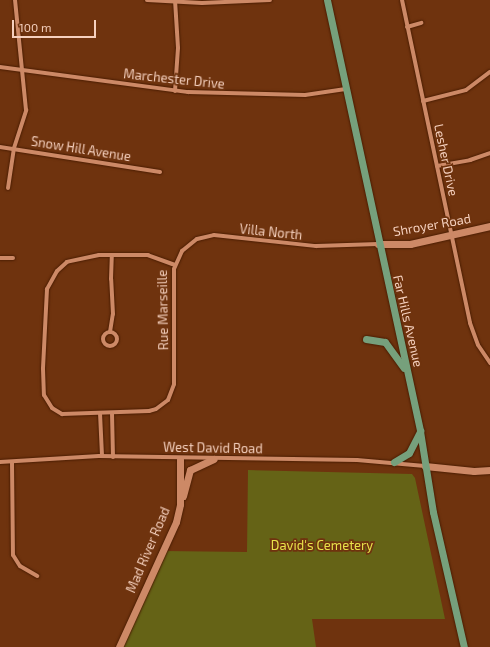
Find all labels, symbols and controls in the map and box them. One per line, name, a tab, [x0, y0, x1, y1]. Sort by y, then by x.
scale bar	[14, 12, 98, 38]
text: 100 m	[19, 20, 51, 34]
street label: Marchester Drive	[122, 66, 226, 92]
street label: Lesher Drive	[431, 122, 461, 198]
street label: Snow Hill Avenue	[29, 133, 133, 165]
street label: Shroyer Road	[392, 210, 472, 240]
street label: Villa North	[239, 221, 303, 243]
street label: Rue Marseille	[154, 270, 172, 350]
street label: Far Hills Avenue	[390, 273, 426, 369]
street label: West David Road	[163, 439, 263, 457]
street label: Mad River Road	[123, 505, 173, 595]
park label: David's Cemetery	[271, 537, 373, 553]

